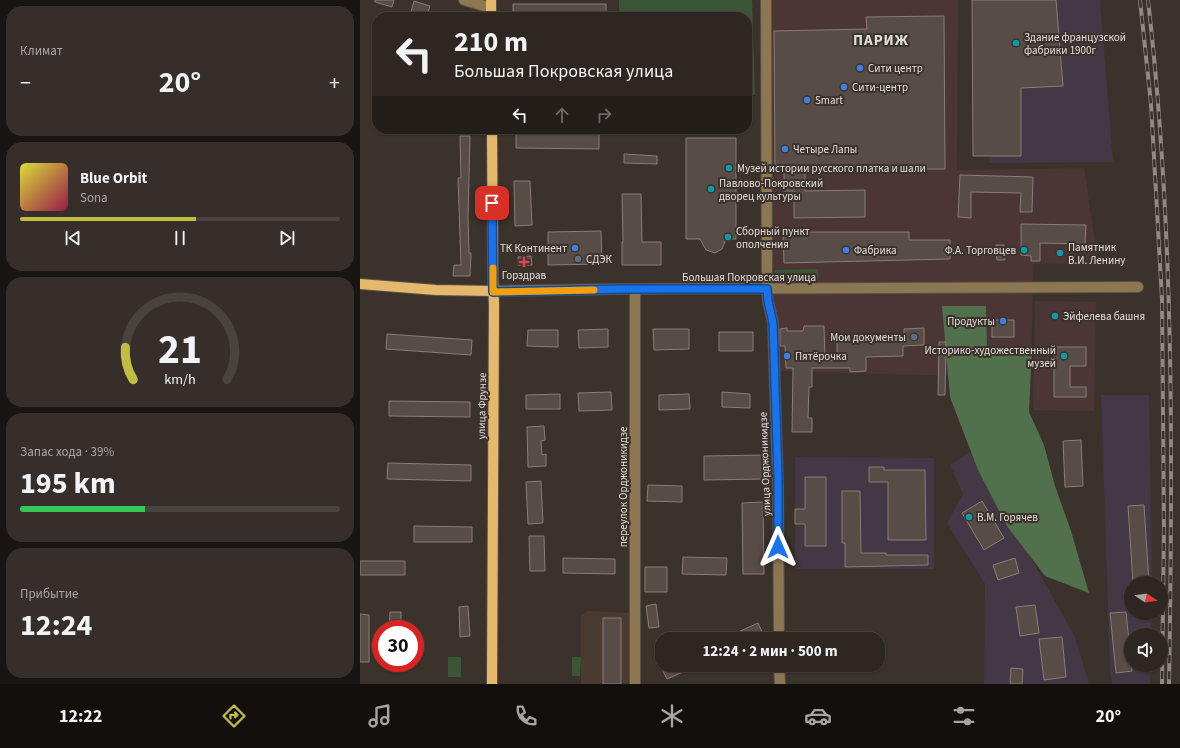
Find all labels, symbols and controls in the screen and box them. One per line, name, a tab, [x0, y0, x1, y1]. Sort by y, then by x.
text: 210 m	[454, 22, 528, 62]
icon: left	[388, 28, 440, 80]
district label: ПАРИЖ	[853, 30, 909, 51]
place label: Здание французской фабрики 1900г	[1024, 30, 1126, 58]
marker: Здание французской фабрики 1900г	[1011, 38, 1021, 48]
text: Климат	[20, 42, 63, 60]
text: Большая Покровская улица	[454, 59, 673, 84]
text: 20°	[159, 61, 201, 104]
place label: Сити центр	[868, 61, 923, 76]
marker: Сити центр	[855, 63, 865, 73]
text: −	[20, 67, 31, 99]
text: +	[329, 67, 340, 99]
place label: Сити-центр	[852, 80, 908, 95]
marker: Сити-центр	[839, 82, 849, 92]
place label: Smart	[815, 93, 843, 108]
marker: Smart	[802, 95, 812, 105]
icon: left	[509, 104, 531, 126]
icon: ahead	[551, 104, 573, 126]
icon: right	[593, 104, 615, 126]
place label: Четыре Лапы	[793, 142, 857, 157]
marker: Четыре Лапы	[780, 144, 790, 154]
place label: Музей истории русского платка и шали	[737, 161, 926, 176]
marker: Музей истории русского платка и шали	[724, 163, 734, 173]
text: Blue Orbit	[80, 168, 147, 189]
place label: Павлово-Покровский дворец культуры	[719, 176, 823, 204]
marker: Павлово-Покровский дворец культуры	[706, 184, 716, 194]
pin	[475, 186, 509, 220]
text: Sona	[80, 189, 108, 207]
icon: arrive	[481, 192, 503, 214]
place label: Сборный пункт ополчения	[736, 224, 810, 252]
icon: previous	[62, 227, 84, 249]
icon: pause	[169, 227, 191, 249]
icon: next	[276, 227, 298, 249]
marker: Сборный пункт ополчения	[723, 232, 733, 242]
place label: Памятник В.И. Ленину	[1068, 240, 1126, 268]
place label: ТК Континент	[500, 241, 567, 256]
marker: ТК Континент	[570, 243, 580, 253]
place label: Фабрика	[854, 243, 897, 258]
place label: Ф.А. Торговцев	[945, 243, 1016, 258]
marker: Фабрика	[841, 245, 851, 255]
marker: Ф.А. Торговцев	[1019, 245, 1029, 255]
marker: Памятник В.И. Ленину	[1055, 248, 1065, 258]
place label: СДЭК	[586, 252, 613, 267]
marker: СДЭК	[573, 254, 583, 264]
marker: Горздрав	[519, 257, 529, 267]
place label: Горздрав	[502, 268, 547, 283]
street label: Большая Покровская улица	[682, 270, 816, 285]
place label: Эйфелева башня	[1063, 309, 1145, 324]
marker: Эйфелева башня	[1050, 311, 1060, 321]
place label: Продукты	[947, 314, 995, 329]
marker: Продукты	[998, 316, 1008, 326]
text: 21	[158, 320, 202, 380]
place label: Мои документы	[830, 330, 906, 345]
marker: Мои документы	[909, 332, 919, 342]
place label: Историко-художественный музей	[924, 343, 1056, 371]
place label: Пятёрочка	[795, 349, 847, 364]
marker: Пятёрочка	[782, 351, 792, 361]
marker: Историко-художественный музей	[1059, 351, 1069, 361]
text: km/h	[164, 369, 196, 390]
street label: улица Фрунзе	[474, 372, 490, 440]
street label: улица Орджоникидзе	[756, 411, 774, 516]
street label: переулок Орджоникидзе	[616, 426, 631, 547]
text: Запас хода · 39%	[20, 443, 114, 461]
text: 195 km	[20, 462, 116, 505]
place label: В.М. Горячев	[977, 510, 1038, 525]
marker: В.М. Горячев	[964, 512, 974, 522]
position arrow	[757, 526, 799, 568]
north arrow	[1124, 576, 1168, 620]
map controls	[1124, 576, 1168, 672]
text: Прибытие	[20, 585, 79, 603]
text: 12:24	[20, 604, 92, 647]
speed limit sign: 30	[372, 620, 424, 672]
button: sound	[1124, 628, 1168, 672]
text: 12:24 · 2 мин · 500 m	[702, 641, 838, 662]
icon: directions	[220, 702, 248, 730]
icon: music	[366, 702, 394, 730]
icon: phone	[512, 702, 540, 730]
icon: climate	[658, 702, 686, 730]
icon: car	[804, 702, 832, 730]
icon: filters	[950, 702, 978, 730]
text: 12:22	[59, 704, 102, 729]
text: 20°	[1095, 704, 1121, 729]

